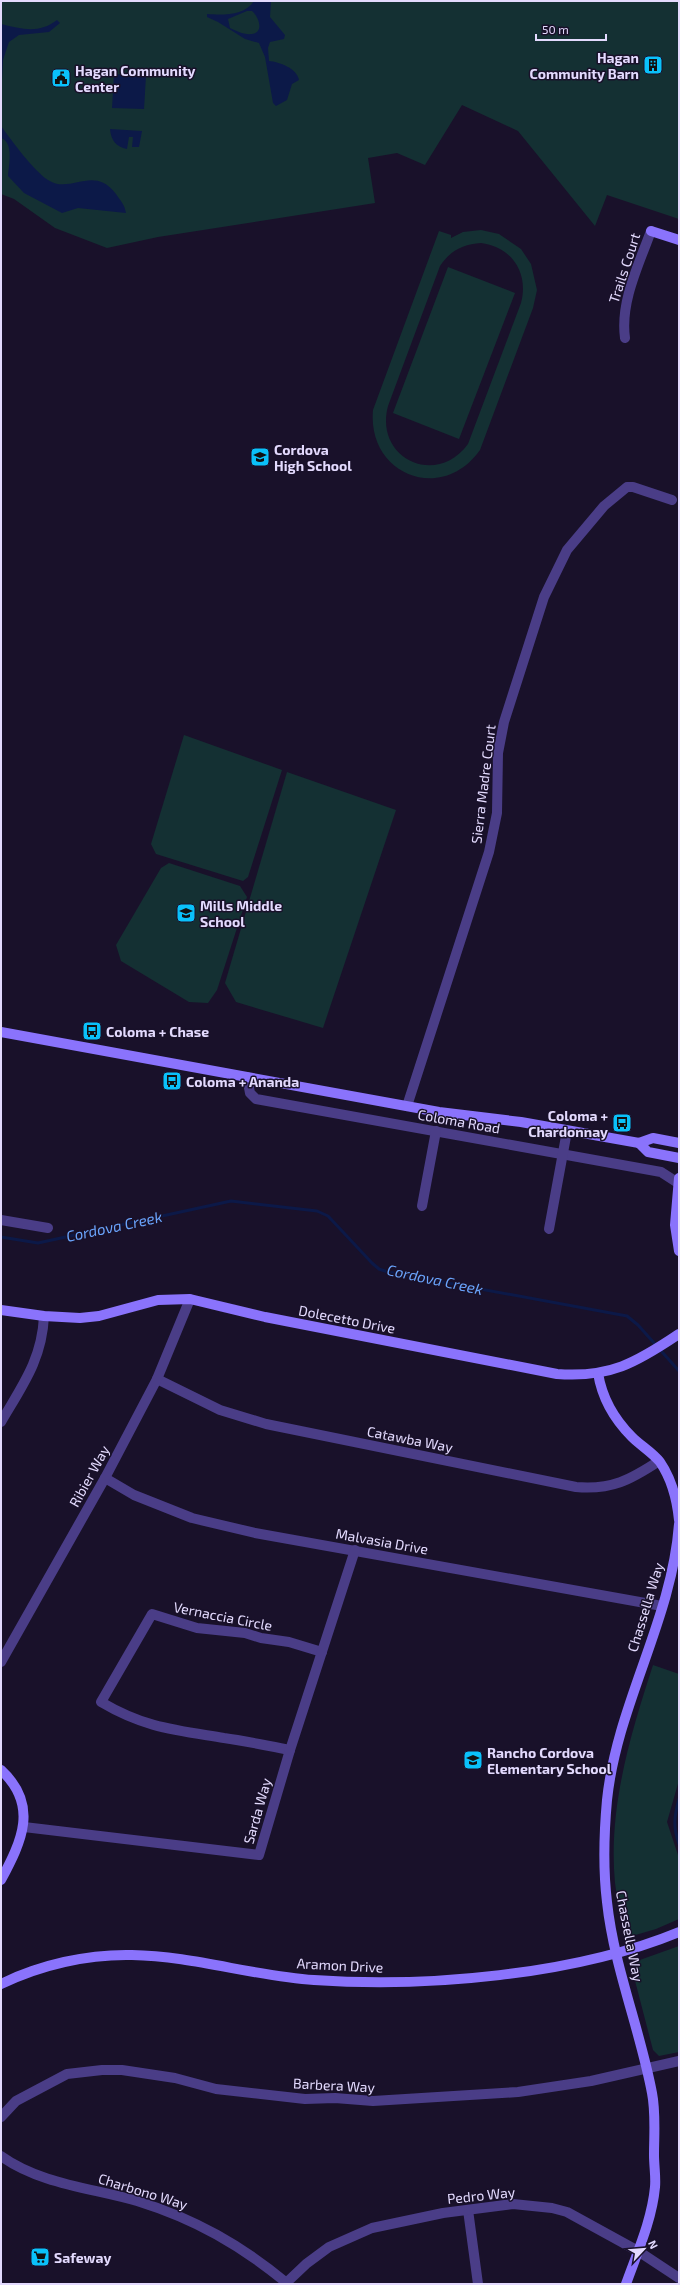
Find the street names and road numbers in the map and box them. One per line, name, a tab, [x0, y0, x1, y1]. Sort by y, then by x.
street label: Trails Court	[605, 231, 643, 305]
street label: Sierra Madre Court	[467, 724, 499, 844]
street label: Coloma Road	[416, 1105, 502, 1137]
street label: Dolecetto Drive	[297, 1301, 397, 1337]
street label: Catawba Way	[366, 1422, 455, 1456]
street label: Ribier Way	[65, 1442, 113, 1510]
street label: Malvasia Drive	[334, 1525, 430, 1557]
street label: Chassella Way	[623, 1560, 667, 1654]
street label: Vernaccia Circle	[172, 1598, 274, 1634]
street label: Sarda Way	[239, 1775, 275, 1846]
street label: Chassella Way	[613, 1889, 647, 1984]
street label: Aramon Drive	[296, 1954, 384, 1976]
street label: Barbera Way	[293, 2074, 376, 2096]
street label: Charbono Way	[96, 2169, 190, 2213]
street label: Pedro Way	[446, 2183, 516, 2207]

